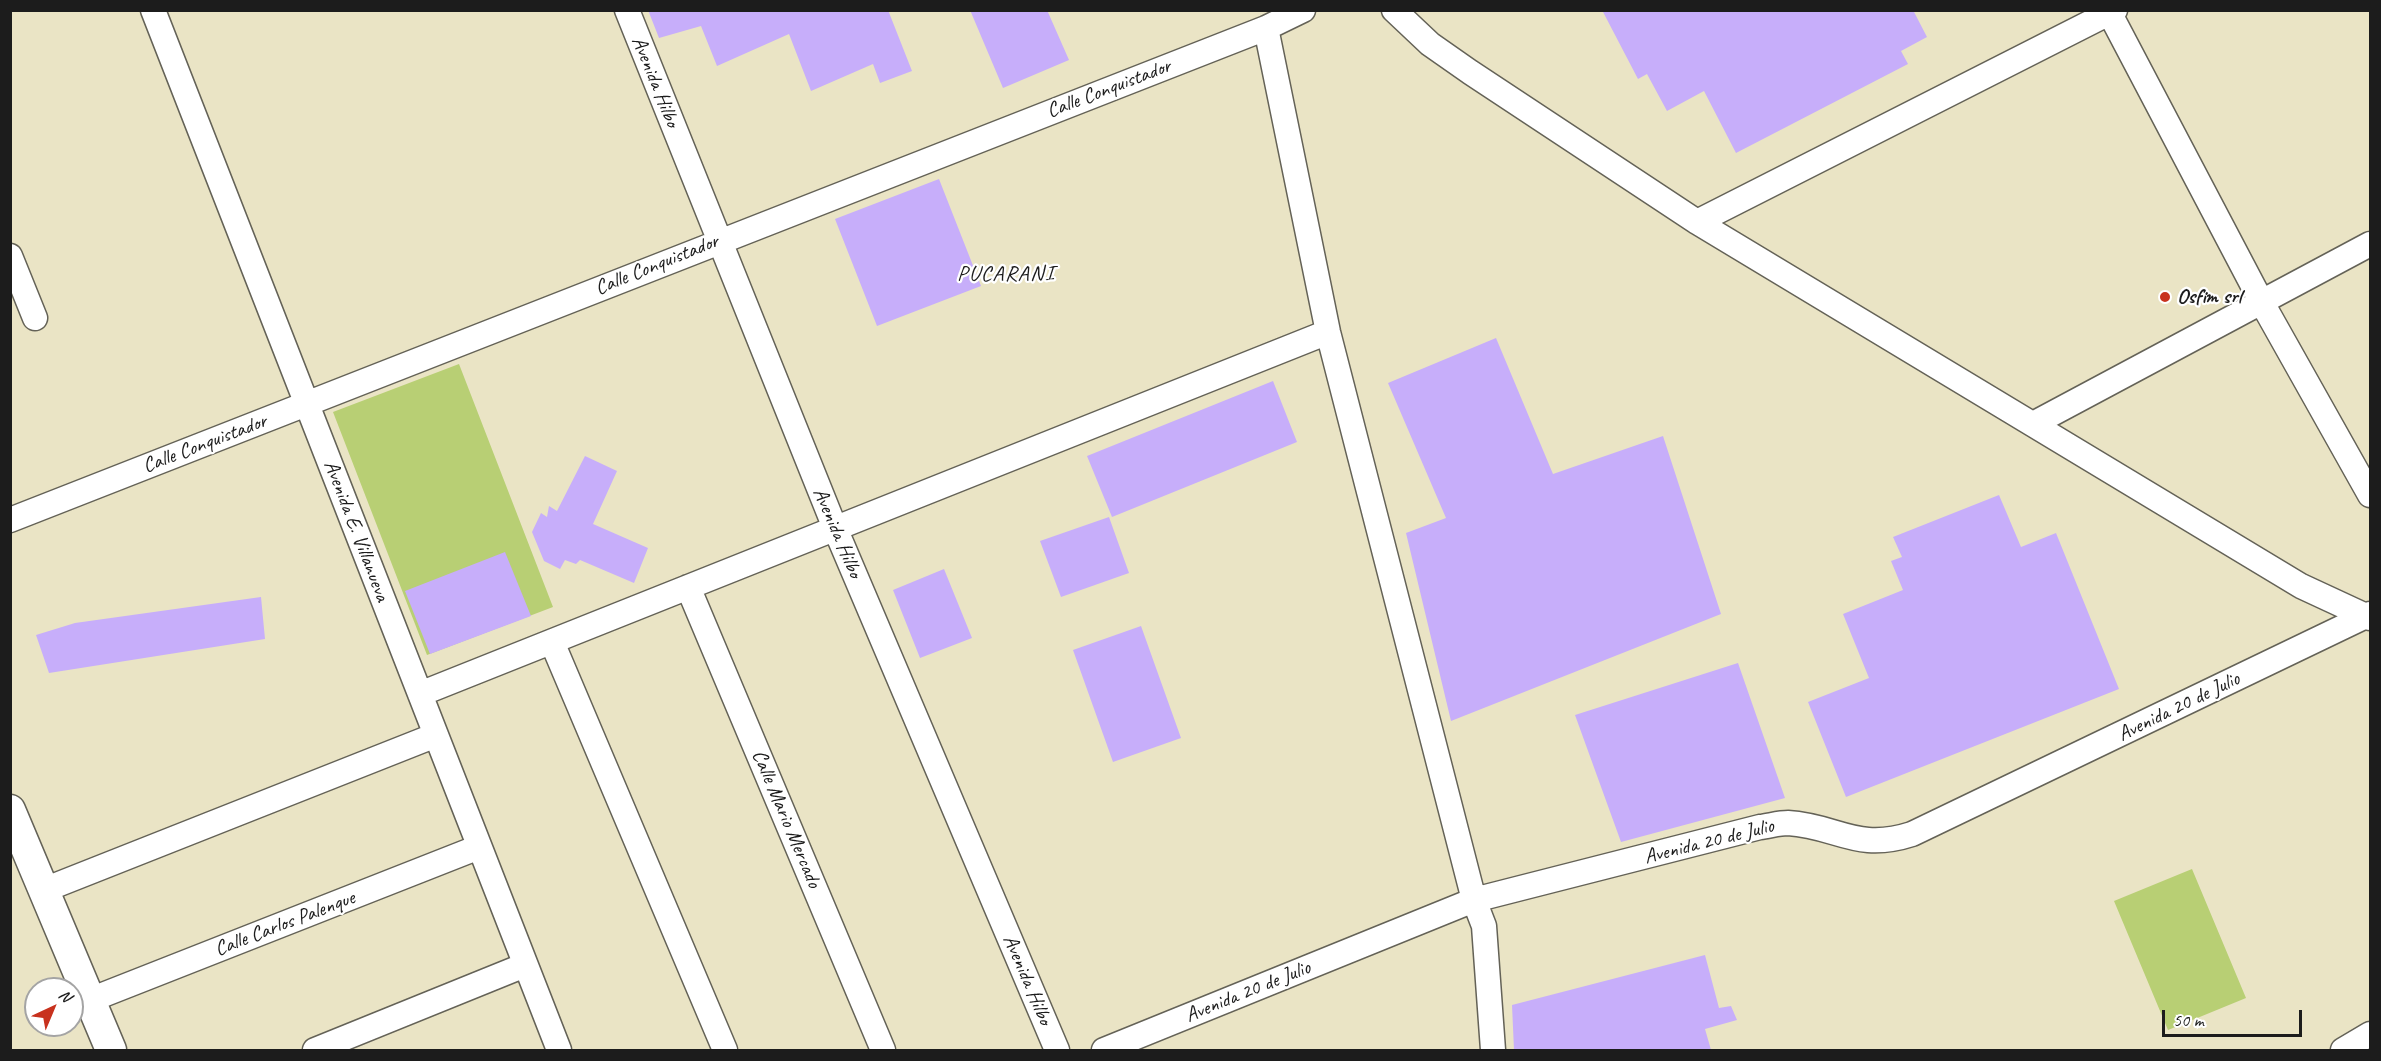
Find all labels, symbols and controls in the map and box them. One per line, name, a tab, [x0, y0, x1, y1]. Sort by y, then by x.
street label: Avenida Hilbo	[625, 33, 685, 131]
street label: Calle Conquistador	[1043, 54, 1175, 124]
street label: Calle Conquistador	[592, 229, 722, 301]
district label: PUCARANI	[957, 261, 1055, 287]
place label: Osfim srl	[2177, 284, 2241, 310]
marker: Osfim srl	[2158, 290, 2172, 304]
street label: Calle Conquistador	[139, 409, 271, 479]
street label: Avenida E. Villanueva	[318, 457, 394, 605]
street label: Avenida Hilbo	[807, 484, 867, 582]
street label: Avenida 20 de Julio	[2114, 667, 2244, 747]
street label: Calle Mario Mercado	[746, 746, 826, 892]
street label: Avenida 20 de Julio	[1642, 814, 1776, 870]
street label: Calle Carlos Palenque	[211, 886, 359, 962]
street label: Avenida Hilbo	[997, 931, 1057, 1029]
street label: Avenida 20 de Julio	[1182, 955, 1314, 1029]
north arrow	[24, 977, 84, 1037]
text: N	[55, 985, 76, 1006]
scale bar	[2165, 998, 2304, 1036]
text: 50 m	[2173, 1009, 2204, 1031]

